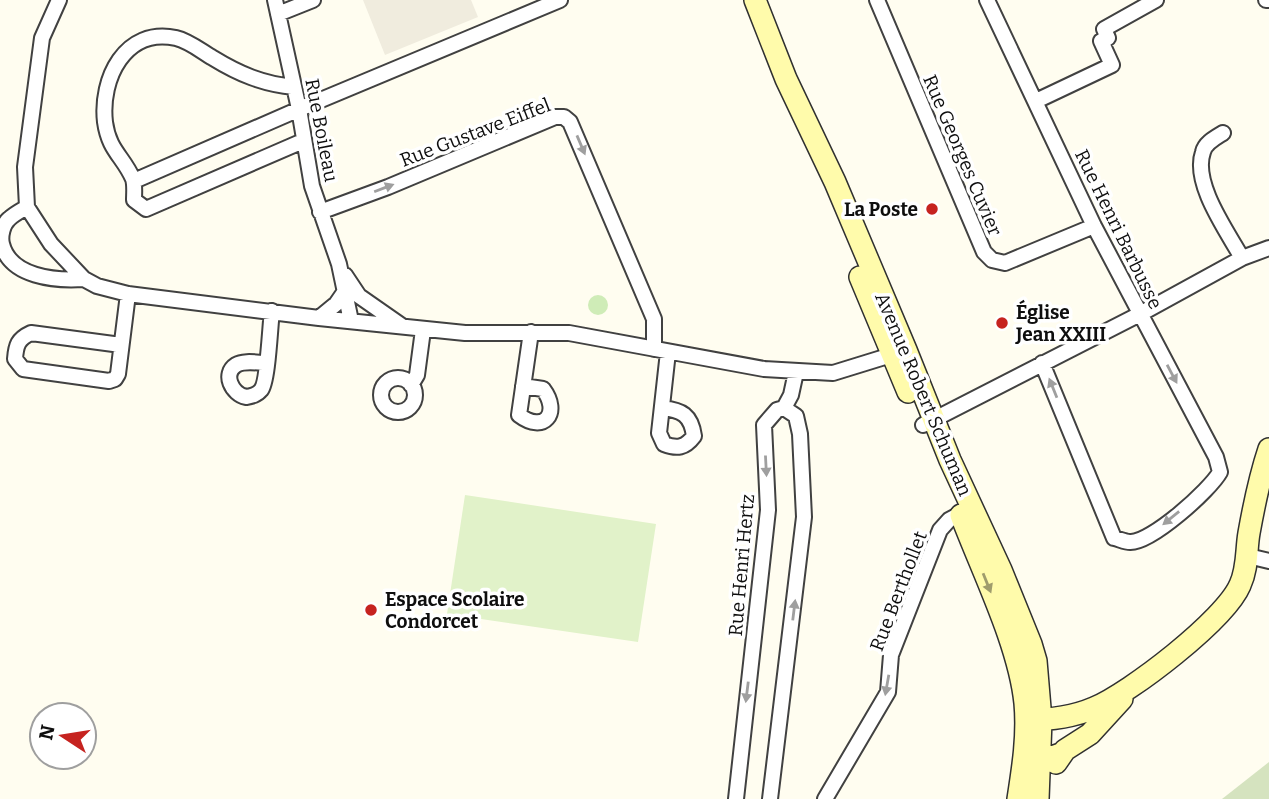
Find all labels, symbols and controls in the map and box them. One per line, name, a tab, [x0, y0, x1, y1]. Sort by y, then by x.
street label: Rue Georges Cuvier	[918, 71, 1007, 240]
street label: Rue Boileau	[300, 76, 343, 184]
street label: Rue Gustave Eiffel	[397, 93, 554, 172]
one-way arrow	[575, 135, 586, 156]
street label: Rue Henri Barbusse	[1070, 146, 1167, 313]
one-way arrow	[374, 182, 395, 193]
place label: La Poste	[844, 198, 918, 221]
marker: La Poste	[924, 201, 940, 217]
street label: Avenue Robert Schuman	[870, 289, 977, 499]
place label: Église Jean XXIII	[1015, 299, 1106, 346]
marker: Église Jean XXIII	[994, 315, 1010, 331]
one-way arrow	[1166, 365, 1178, 384]
one-way arrow	[1047, 377, 1058, 398]
one-way arrow	[760, 455, 771, 477]
street label: Rue Henri Hertz	[724, 493, 759, 637]
one-way arrow	[1163, 511, 1181, 526]
street label: Rue Berthollet	[865, 528, 932, 654]
one-way arrow	[982, 573, 993, 594]
place label: Espace Scolaire Condorcet	[385, 588, 524, 633]
one-way arrow	[789, 599, 800, 621]
marker: Espace Scolaire Condorcet	[363, 602, 379, 618]
one-way arrow	[882, 674, 893, 696]
one-way arrow	[742, 681, 753, 703]
north arrow	[28, 701, 98, 771]
text: N	[34, 723, 60, 742]

